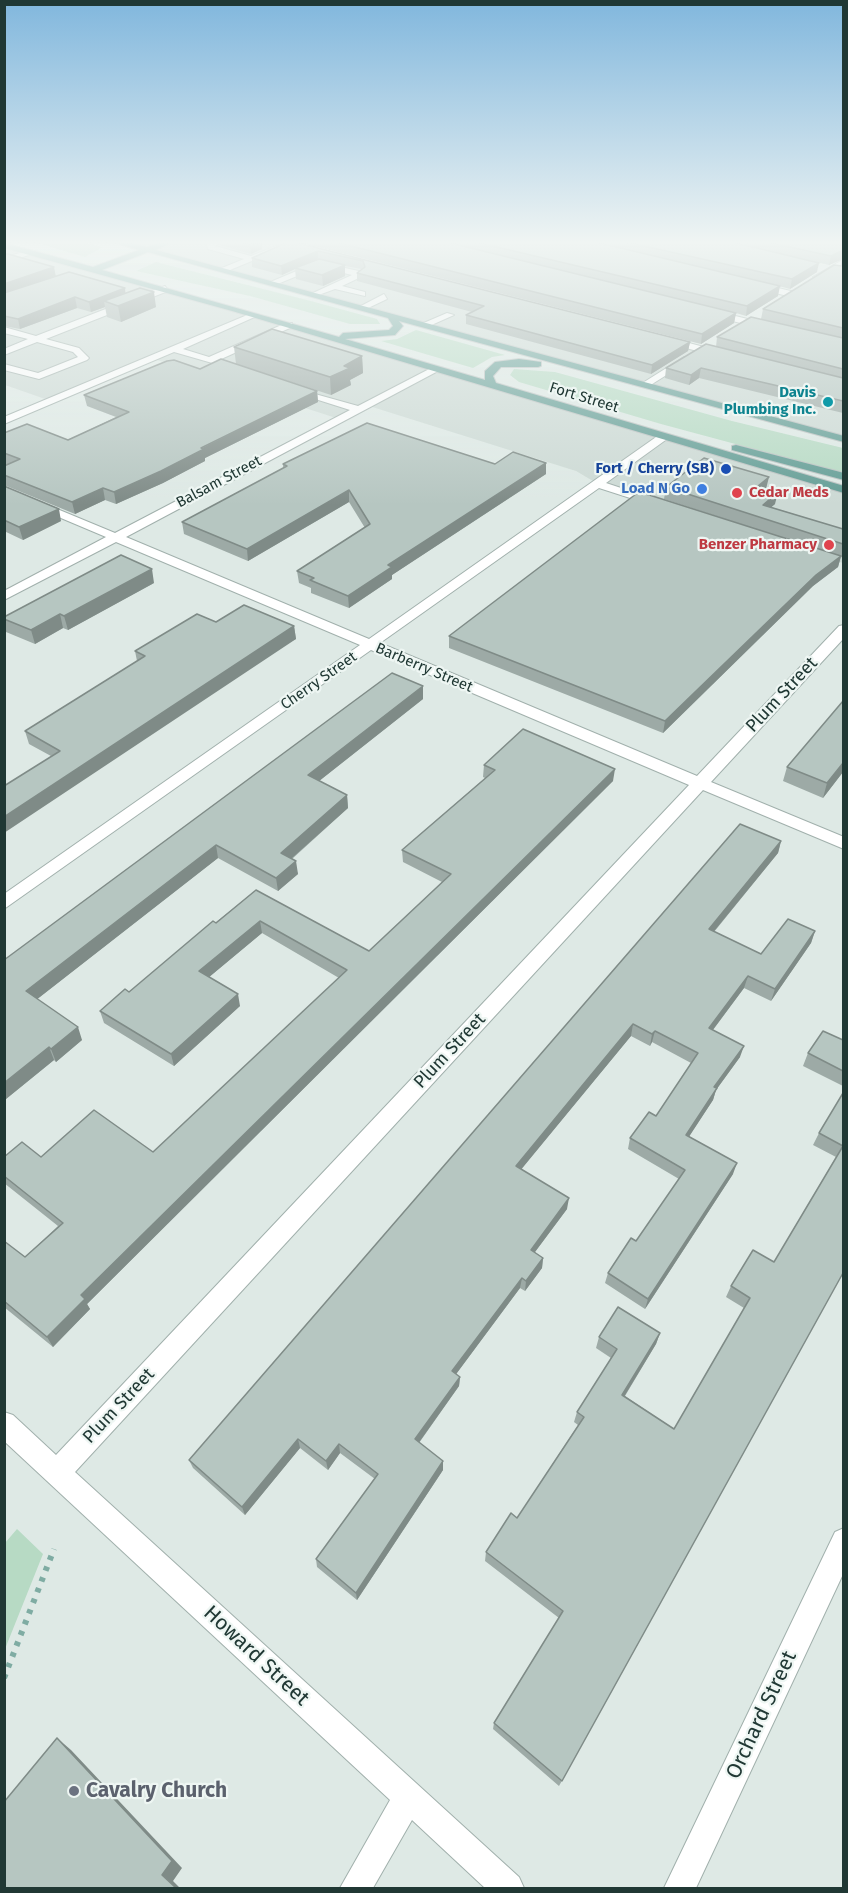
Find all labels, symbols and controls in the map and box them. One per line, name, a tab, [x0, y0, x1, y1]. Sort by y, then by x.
street label: Fort Street	[547, 379, 621, 417]
place label: Davis Plumbing Inc.	[724, 384, 816, 419]
marker: Davis Plumbing Inc.	[821, 395, 835, 409]
street label: Balsam Street	[173, 452, 265, 512]
place label: Fort / Cherry (SB)	[595, 460, 714, 478]
marker: Fort / Cherry (SB)	[719, 462, 733, 476]
place label: Load N Go	[621, 480, 690, 498]
marker: Load N Go	[695, 482, 709, 496]
place label: Cedar Meds	[749, 484, 829, 502]
marker: Cedar Meds	[730, 486, 744, 500]
place label: Benzer Pharmacy	[699, 536, 817, 554]
marker: Benzer Pharmacy	[822, 538, 836, 552]
street label: Barberry Street	[373, 639, 475, 697]
street label: Cherry Street	[277, 648, 361, 714]
street label: Plum Street	[742, 653, 822, 737]
street label: Plum Street	[410, 1009, 490, 1093]
street label: Plum Street	[79, 1364, 159, 1448]
street label: Howard Street	[198, 1601, 314, 1711]
street label: Orchard Street	[721, 1647, 803, 1783]
place label: Cavalry Church	[86, 1778, 227, 1804]
marker: Cavalry Church	[67, 1784, 81, 1798]

